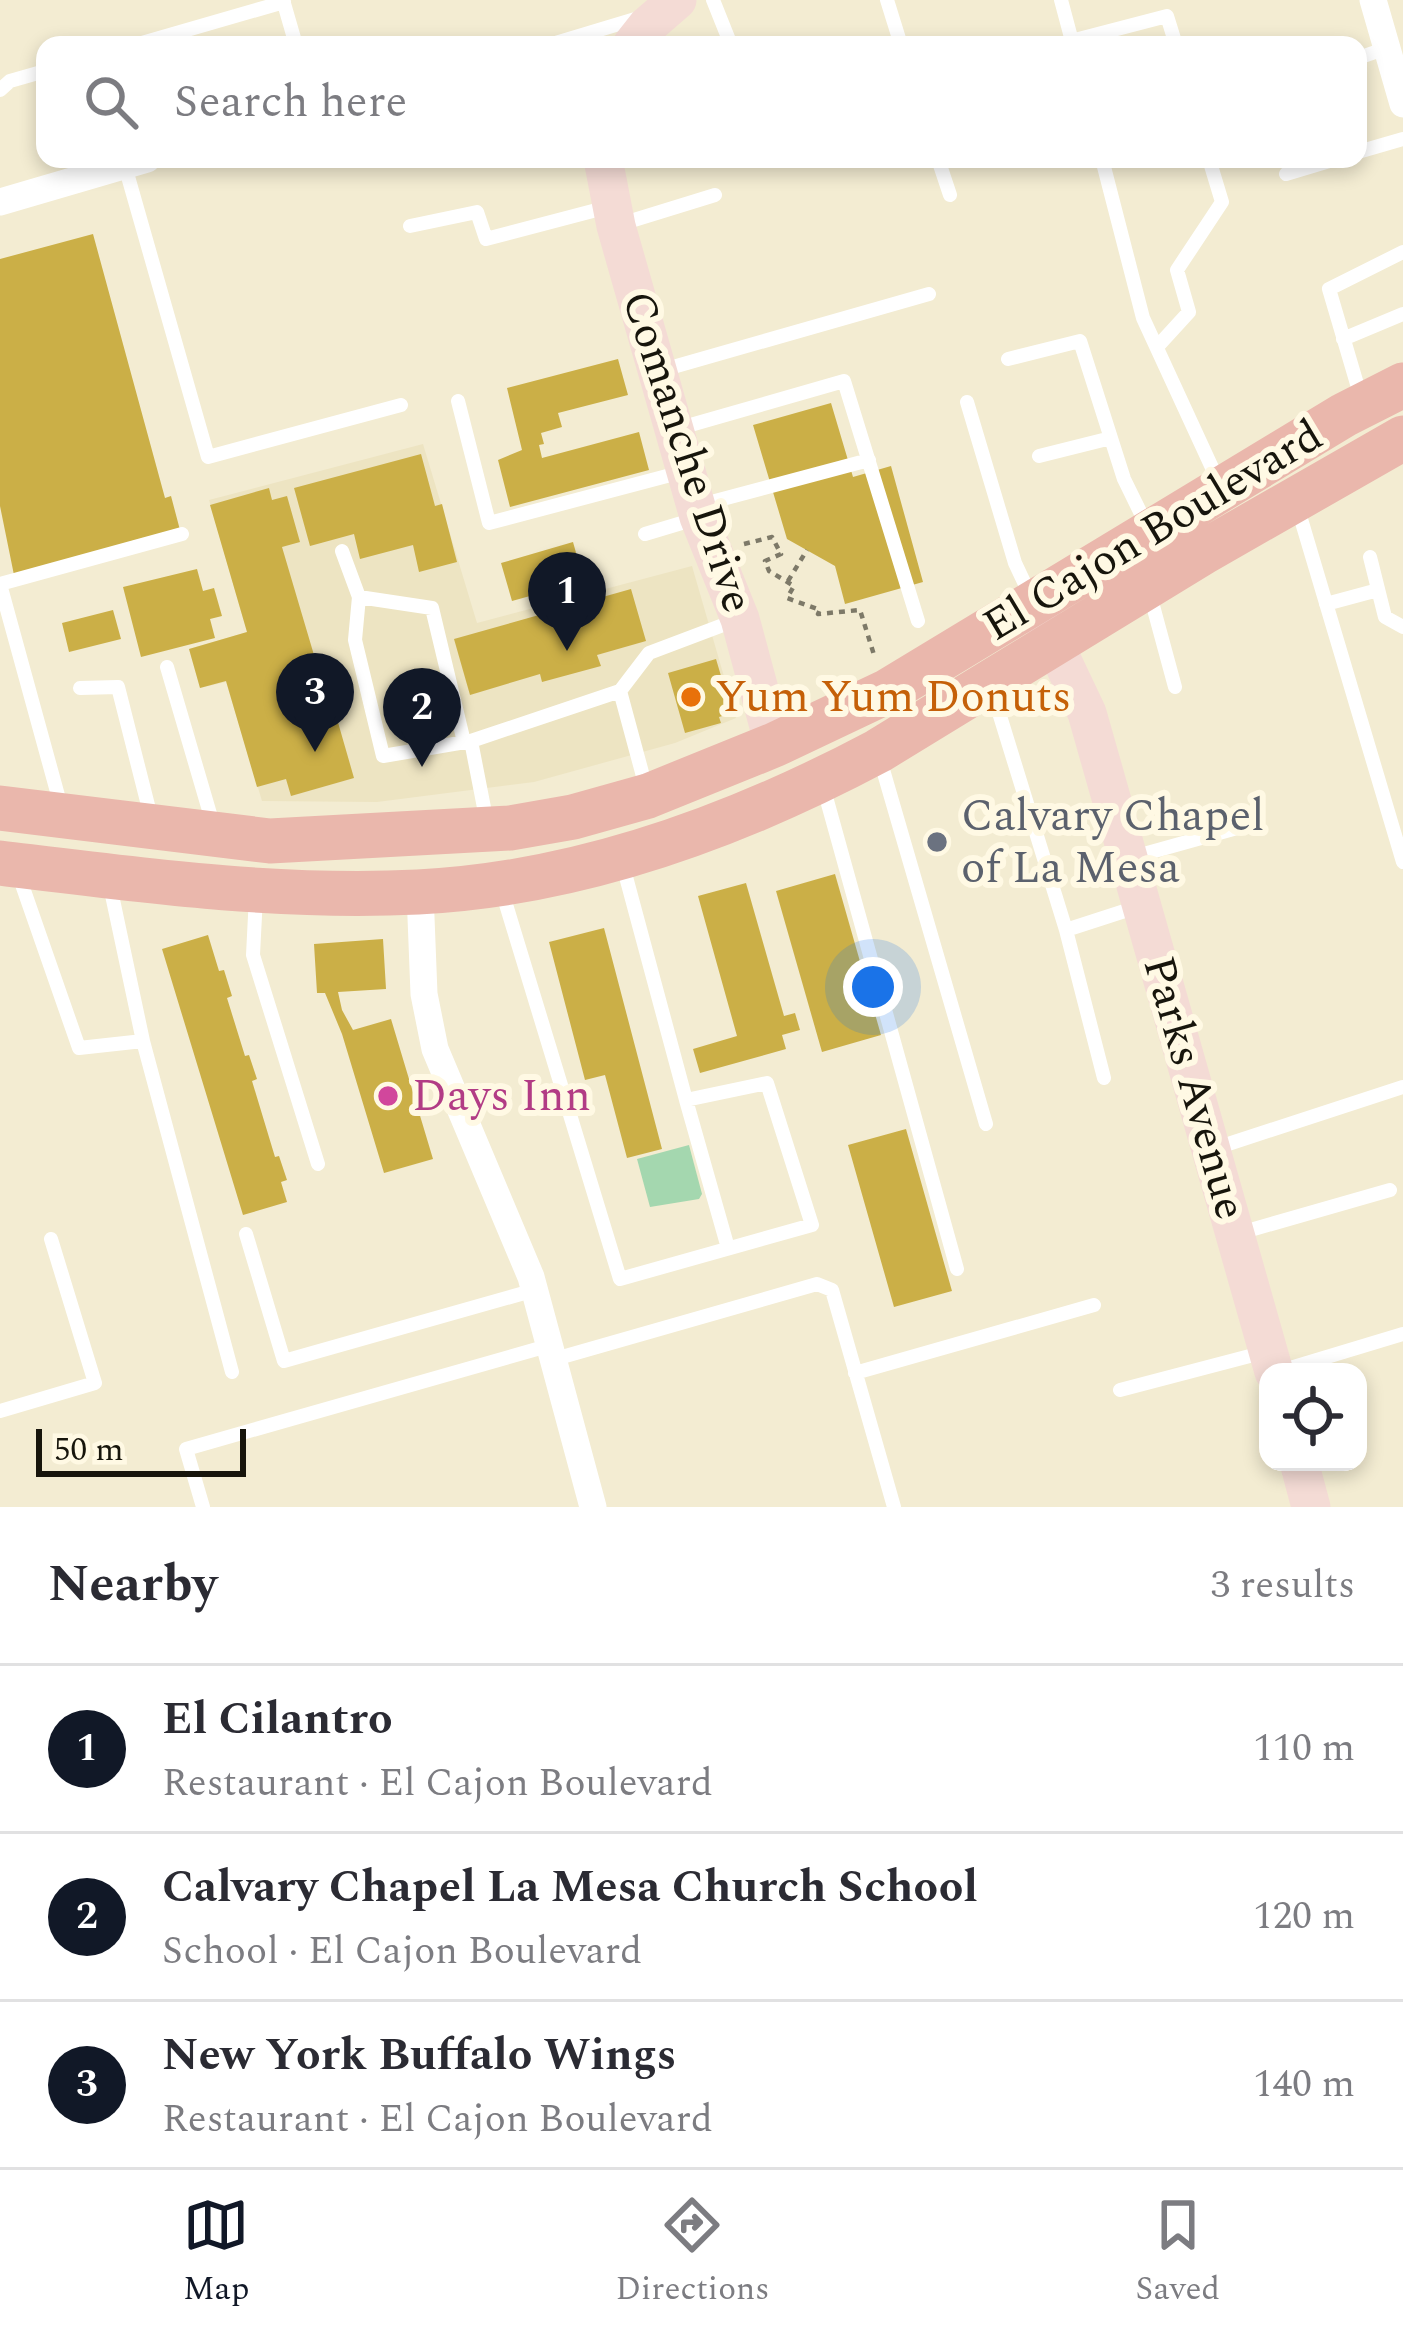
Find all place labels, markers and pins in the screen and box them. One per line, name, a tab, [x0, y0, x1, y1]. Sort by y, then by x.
pin: 1	[528, 552, 606, 651]
pin: 3	[276, 653, 354, 752]
place label: Yum Yum Donuts	[715, 663, 1072, 732]
pin: 2	[383, 668, 461, 767]
marker: Yum Yum Donuts	[678, 684, 704, 710]
place label: Calvary Chapel of La Mesa	[961, 782, 1264, 903]
marker: Calvary Chapel of La Mesa	[924, 829, 950, 855]
place label: Days Inn	[412, 1062, 591, 1131]
marker: Days Inn	[375, 1083, 401, 1109]

